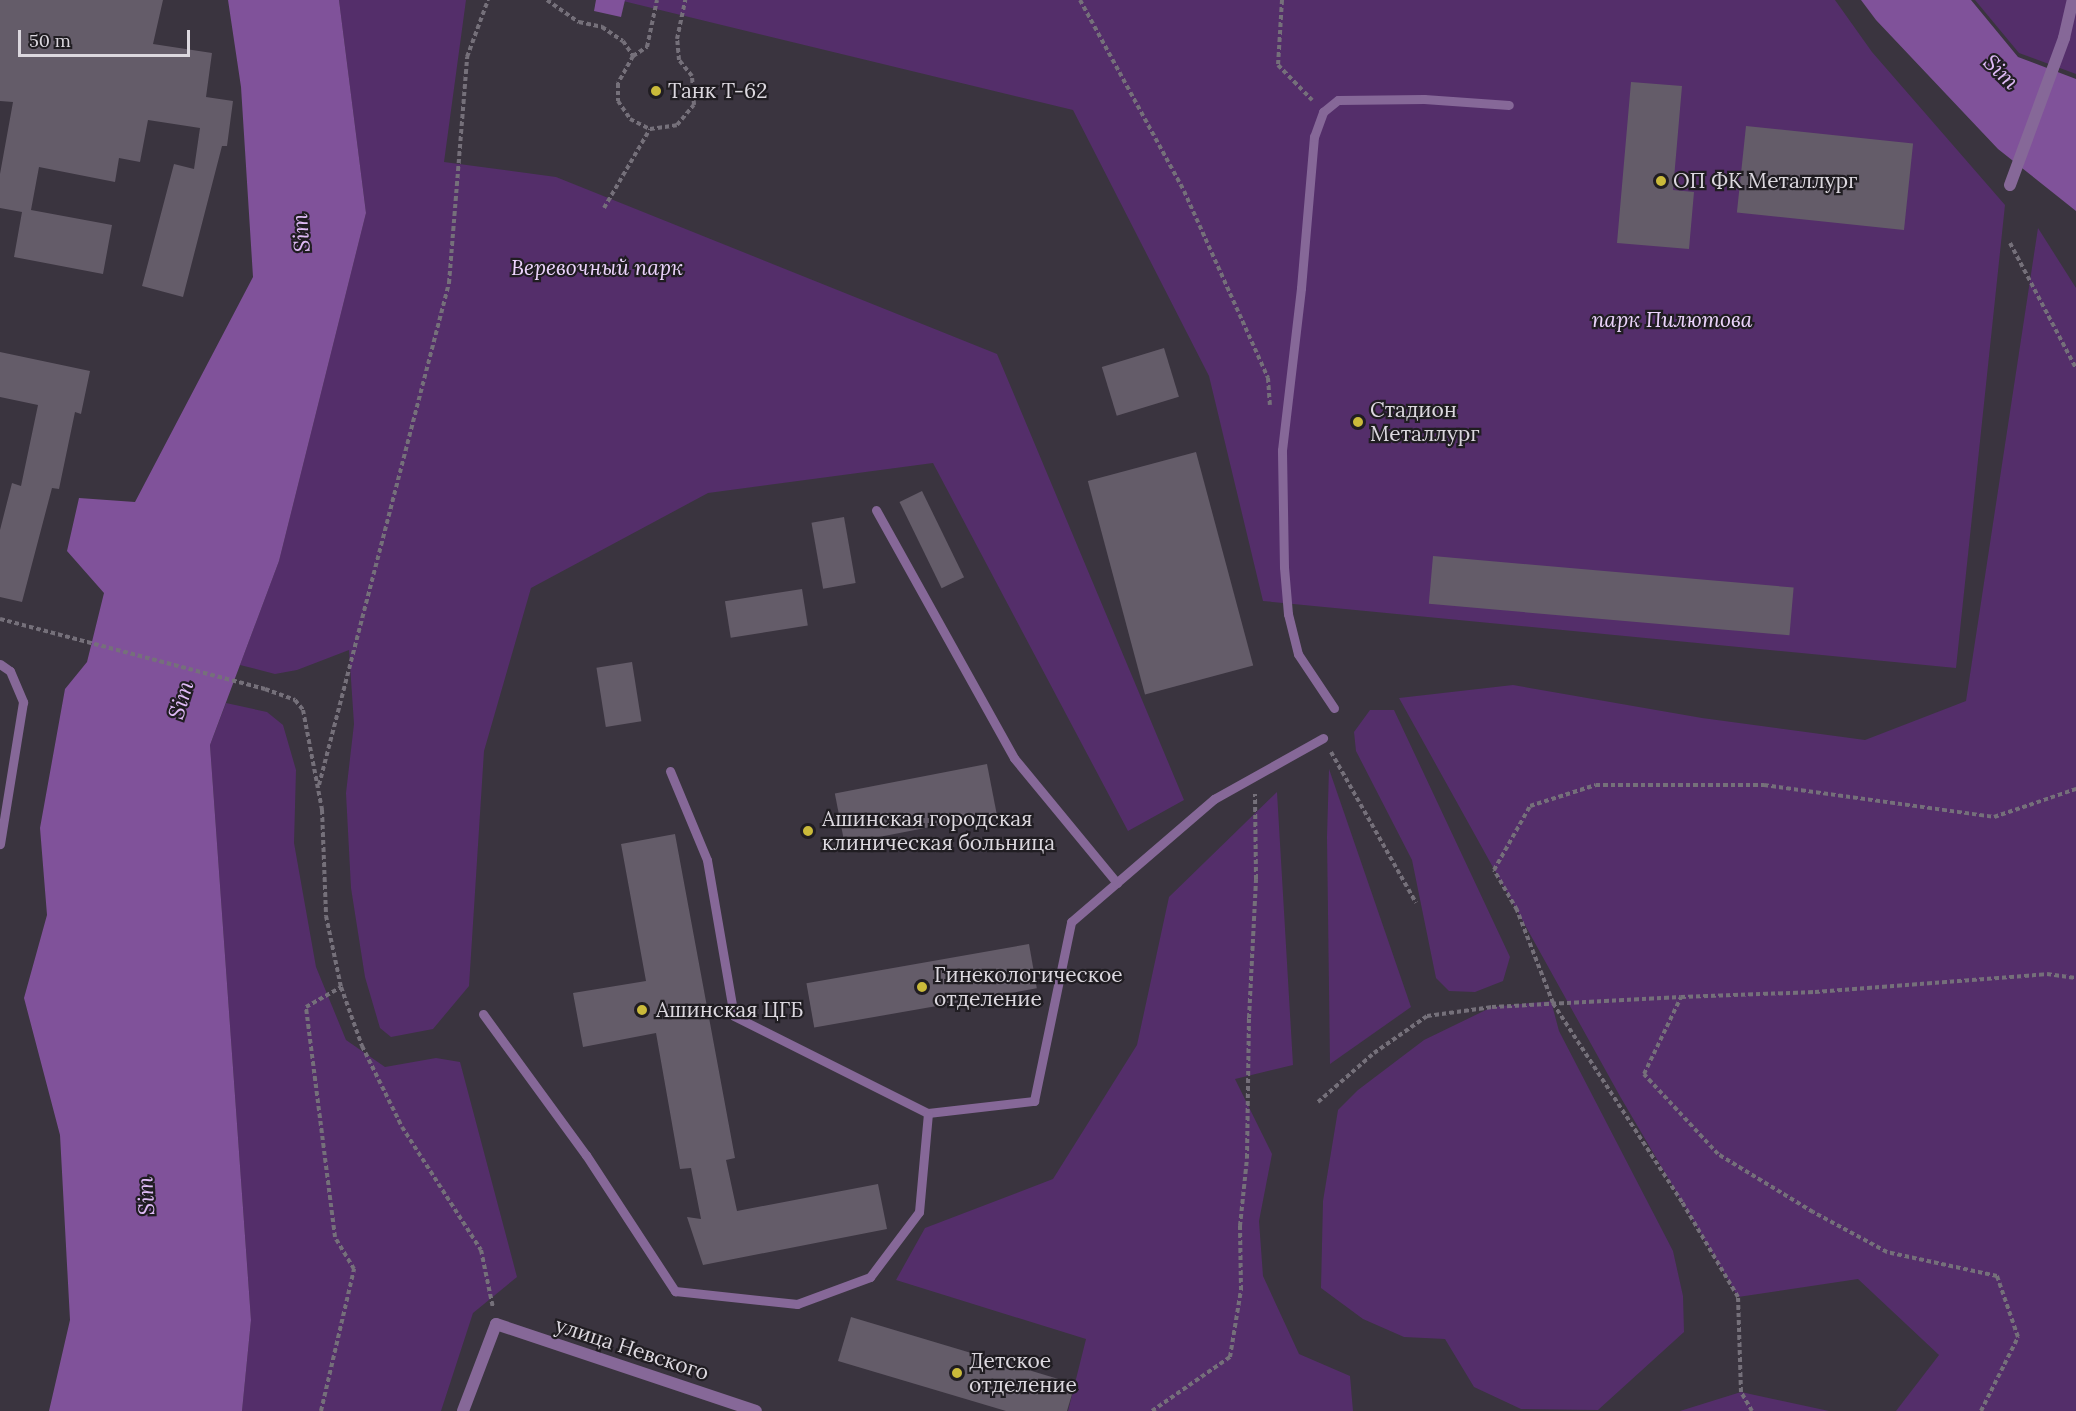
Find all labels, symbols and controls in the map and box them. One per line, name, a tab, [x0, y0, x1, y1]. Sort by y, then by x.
scale bar	[21, 18, 194, 56]
text: 50 m	[29, 29, 71, 52]
water label: Sim	[1978, 49, 2024, 95]
place label: Танк Т-62	[668, 78, 767, 104]
marker: Танк Т-62	[649, 84, 663, 98]
place label: ОП ФК Металлург	[1673, 168, 1857, 194]
marker: ОП ФК Металлург	[1654, 174, 1668, 188]
water label: Sim	[286, 213, 316, 253]
park label: Веревочный парк	[511, 255, 683, 281]
park label: парк Пилютова	[1592, 307, 1752, 333]
place label: Стадион Металлург	[1370, 397, 1479, 447]
marker: Стадион Металлург	[1351, 415, 1365, 429]
water label: Sim	[163, 678, 199, 722]
place label: Ашинская городская клиническая больница	[822, 806, 1055, 856]
marker: Ашинская городская клиническая больница	[799, 822, 817, 840]
place label: Гинекологическое отделение	[934, 962, 1123, 1012]
marker: Гинекологическое отделение	[915, 980, 929, 994]
place label: Ашинская ЦГБ	[656, 997, 803, 1023]
marker: Ашинская ЦГБ	[633, 1001, 651, 1019]
water label: Sim	[132, 1176, 160, 1216]
street label: улица Невского	[552, 1312, 712, 1386]
place label: Детское отделение	[969, 1348, 1077, 1398]
marker: Детское отделение	[950, 1366, 964, 1380]

